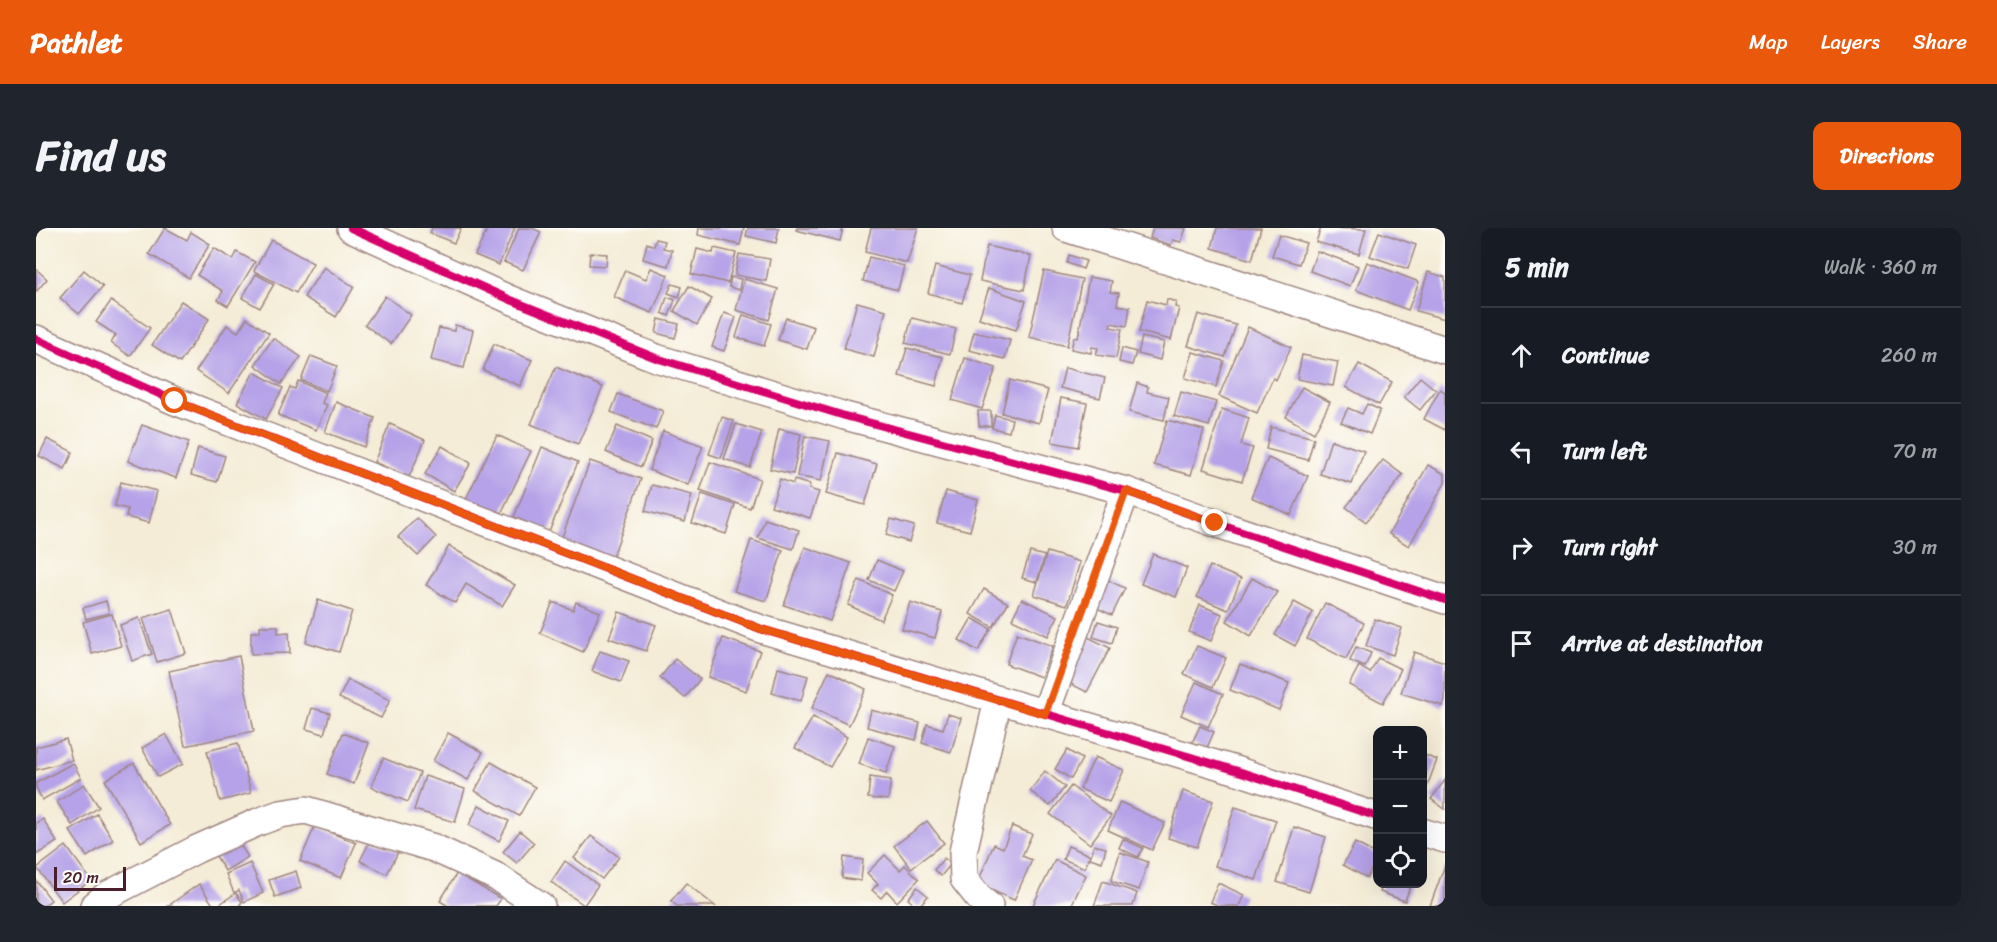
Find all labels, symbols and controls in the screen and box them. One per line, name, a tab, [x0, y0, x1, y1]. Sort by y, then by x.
text: Pathlet	[30, 18, 123, 67]
text: Map	[1749, 23, 1788, 61]
text: Layers	[1821, 23, 1880, 61]
text: Share	[1913, 23, 1967, 61]
text: Find us	[36, 119, 166, 193]
button: Directions	[1813, 122, 1961, 190]
text: 5 min	[1505, 244, 1569, 290]
text: Walk · 360 m	[1824, 250, 1937, 285]
text: Continue	[1562, 336, 1650, 375]
text: 260 m	[1881, 338, 1937, 373]
icon: ahead	[1505, 339, 1538, 372]
route start	[161, 387, 187, 413]
text: Turn left	[1562, 432, 1647, 471]
text: 70 m	[1892, 434, 1937, 469]
icon: left	[1505, 435, 1538, 468]
route end	[1201, 509, 1227, 535]
text: Turn right	[1562, 528, 1657, 567]
text: 30 m	[1893, 530, 1937, 565]
icon: right	[1505, 531, 1538, 564]
text: Arrive at destination	[1562, 624, 1763, 663]
icon: arrive	[1505, 627, 1538, 660]
map controls	[1373, 726, 1427, 888]
button: +	[1373, 726, 1427, 780]
button: −	[1373, 780, 1427, 834]
button: locate	[1373, 834, 1427, 888]
text: 20 m	[63, 863, 99, 892]
scale bar	[54, 864, 126, 892]

